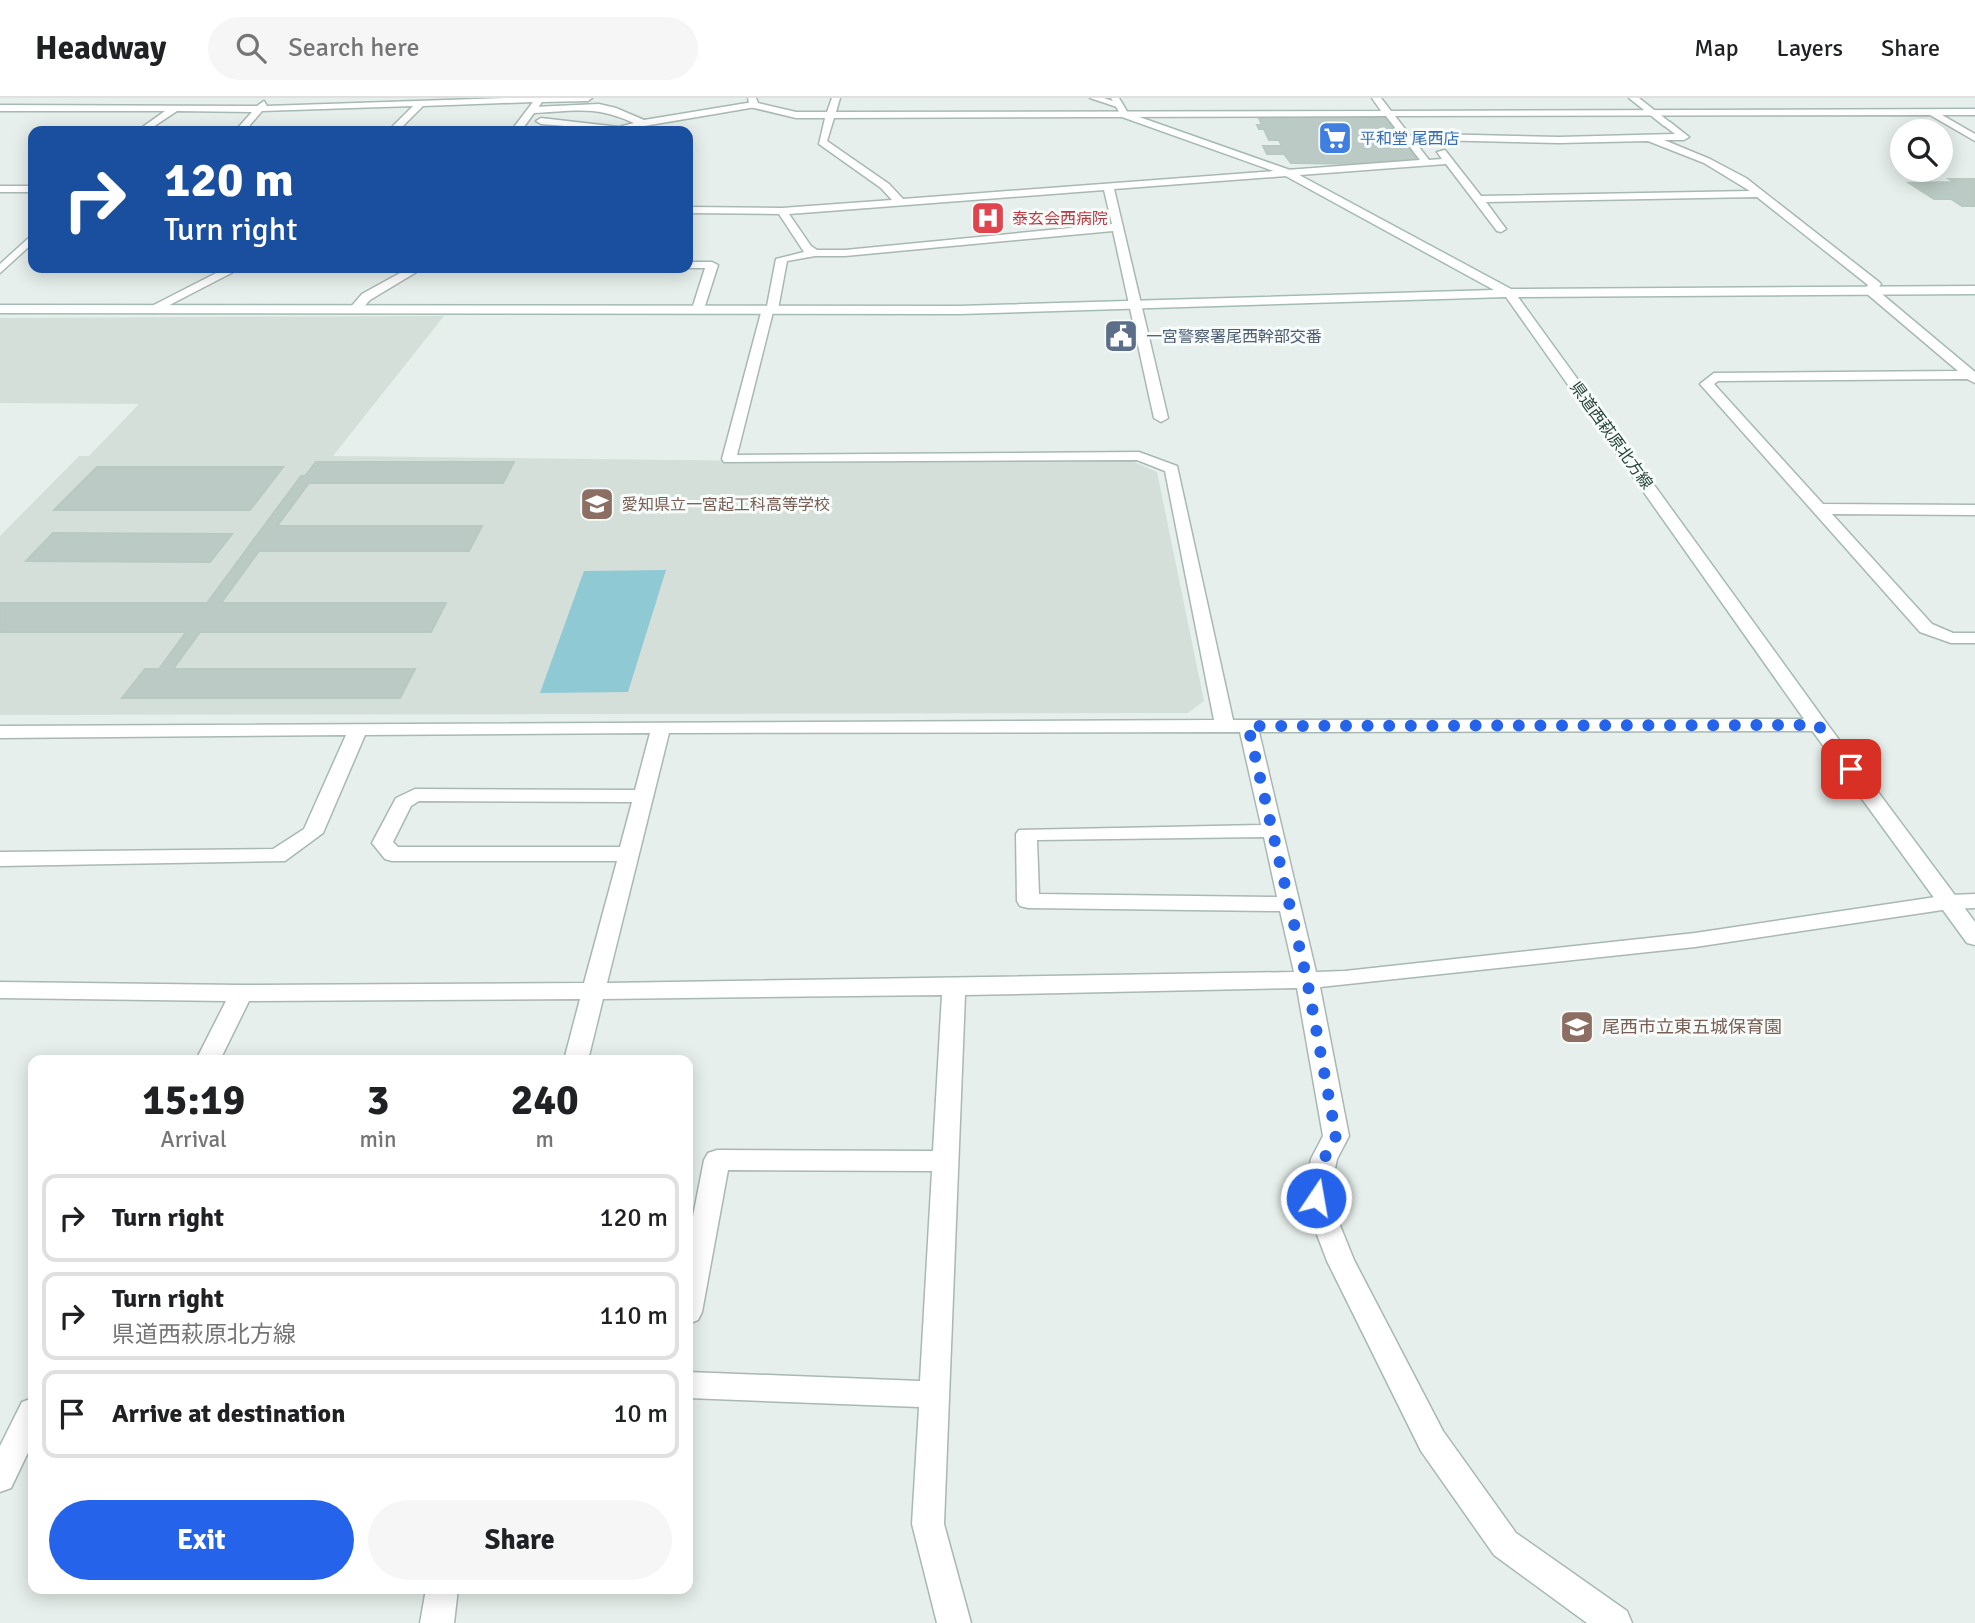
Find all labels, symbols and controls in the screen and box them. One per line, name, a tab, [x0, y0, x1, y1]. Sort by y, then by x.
search box	[208, 17, 698, 80]
text: Headway	[35, 28, 166, 69]
icon: search	[232, 29, 270, 67]
text: Search here	[288, 32, 419, 64]
text: Map	[1694, 33, 1739, 63]
text: Layers	[1777, 33, 1843, 63]
text: Share	[1881, 33, 1940, 63]
supermarket icon: 平和堂 尾西店	[1316, 119, 1354, 157]
map controls	[1890, 119, 1953, 182]
button: search	[1890, 119, 1953, 182]
place label: 平和堂 尾西店	[1360, 129, 1460, 149]
text: 120 m	[164, 150, 294, 210]
icon: right	[49, 154, 140, 245]
hospital icon: 泰玄会西病院	[969, 199, 1007, 237]
place label: 泰玄会西病院	[1012, 209, 1108, 229]
text: Turn right	[164, 210, 297, 249]
public building icon: 一宮警察署尾西幹部交番	[1102, 317, 1140, 355]
place label: 一宮警察署尾西幹部交番	[1146, 327, 1322, 347]
street label: 県道西萩原北方線	[1565, 378, 1657, 493]
school or university icon: 愛知県立一宮起工科高等学校	[578, 485, 616, 523]
place label: 愛知県立一宮起工科高等学校	[622, 495, 830, 515]
pin	[1821, 739, 1881, 799]
icon: arrive	[1832, 750, 1870, 788]
school or university icon: 尾西市立東五城保育園	[1558, 1008, 1596, 1046]
place label: 尾西市立東五城保育園	[1602, 1016, 1782, 1038]
text: 15:19	[142, 1075, 245, 1126]
text: 3	[367, 1075, 389, 1126]
text: 240	[511, 1075, 579, 1126]
text: Arrival	[161, 1125, 227, 1154]
text: min	[359, 1125, 397, 1154]
text: m	[536, 1125, 554, 1154]
position arrow	[1279, 1161, 1353, 1235]
icon: right	[53, 1199, 91, 1237]
text: Turn right	[112, 1202, 224, 1234]
text: 120 m	[599, 1202, 668, 1234]
text: Turn right	[112, 1283, 224, 1315]
icon: right	[53, 1297, 91, 1335]
text: 110 m	[599, 1300, 668, 1332]
text: 県道西萩原北方線	[112, 1320, 296, 1349]
icon: arrive	[53, 1395, 91, 1433]
text: Arrive at destination	[112, 1398, 345, 1430]
text: 10 m	[613, 1398, 668, 1430]
button: Exit	[49, 1500, 354, 1580]
button: Share	[368, 1500, 672, 1580]

